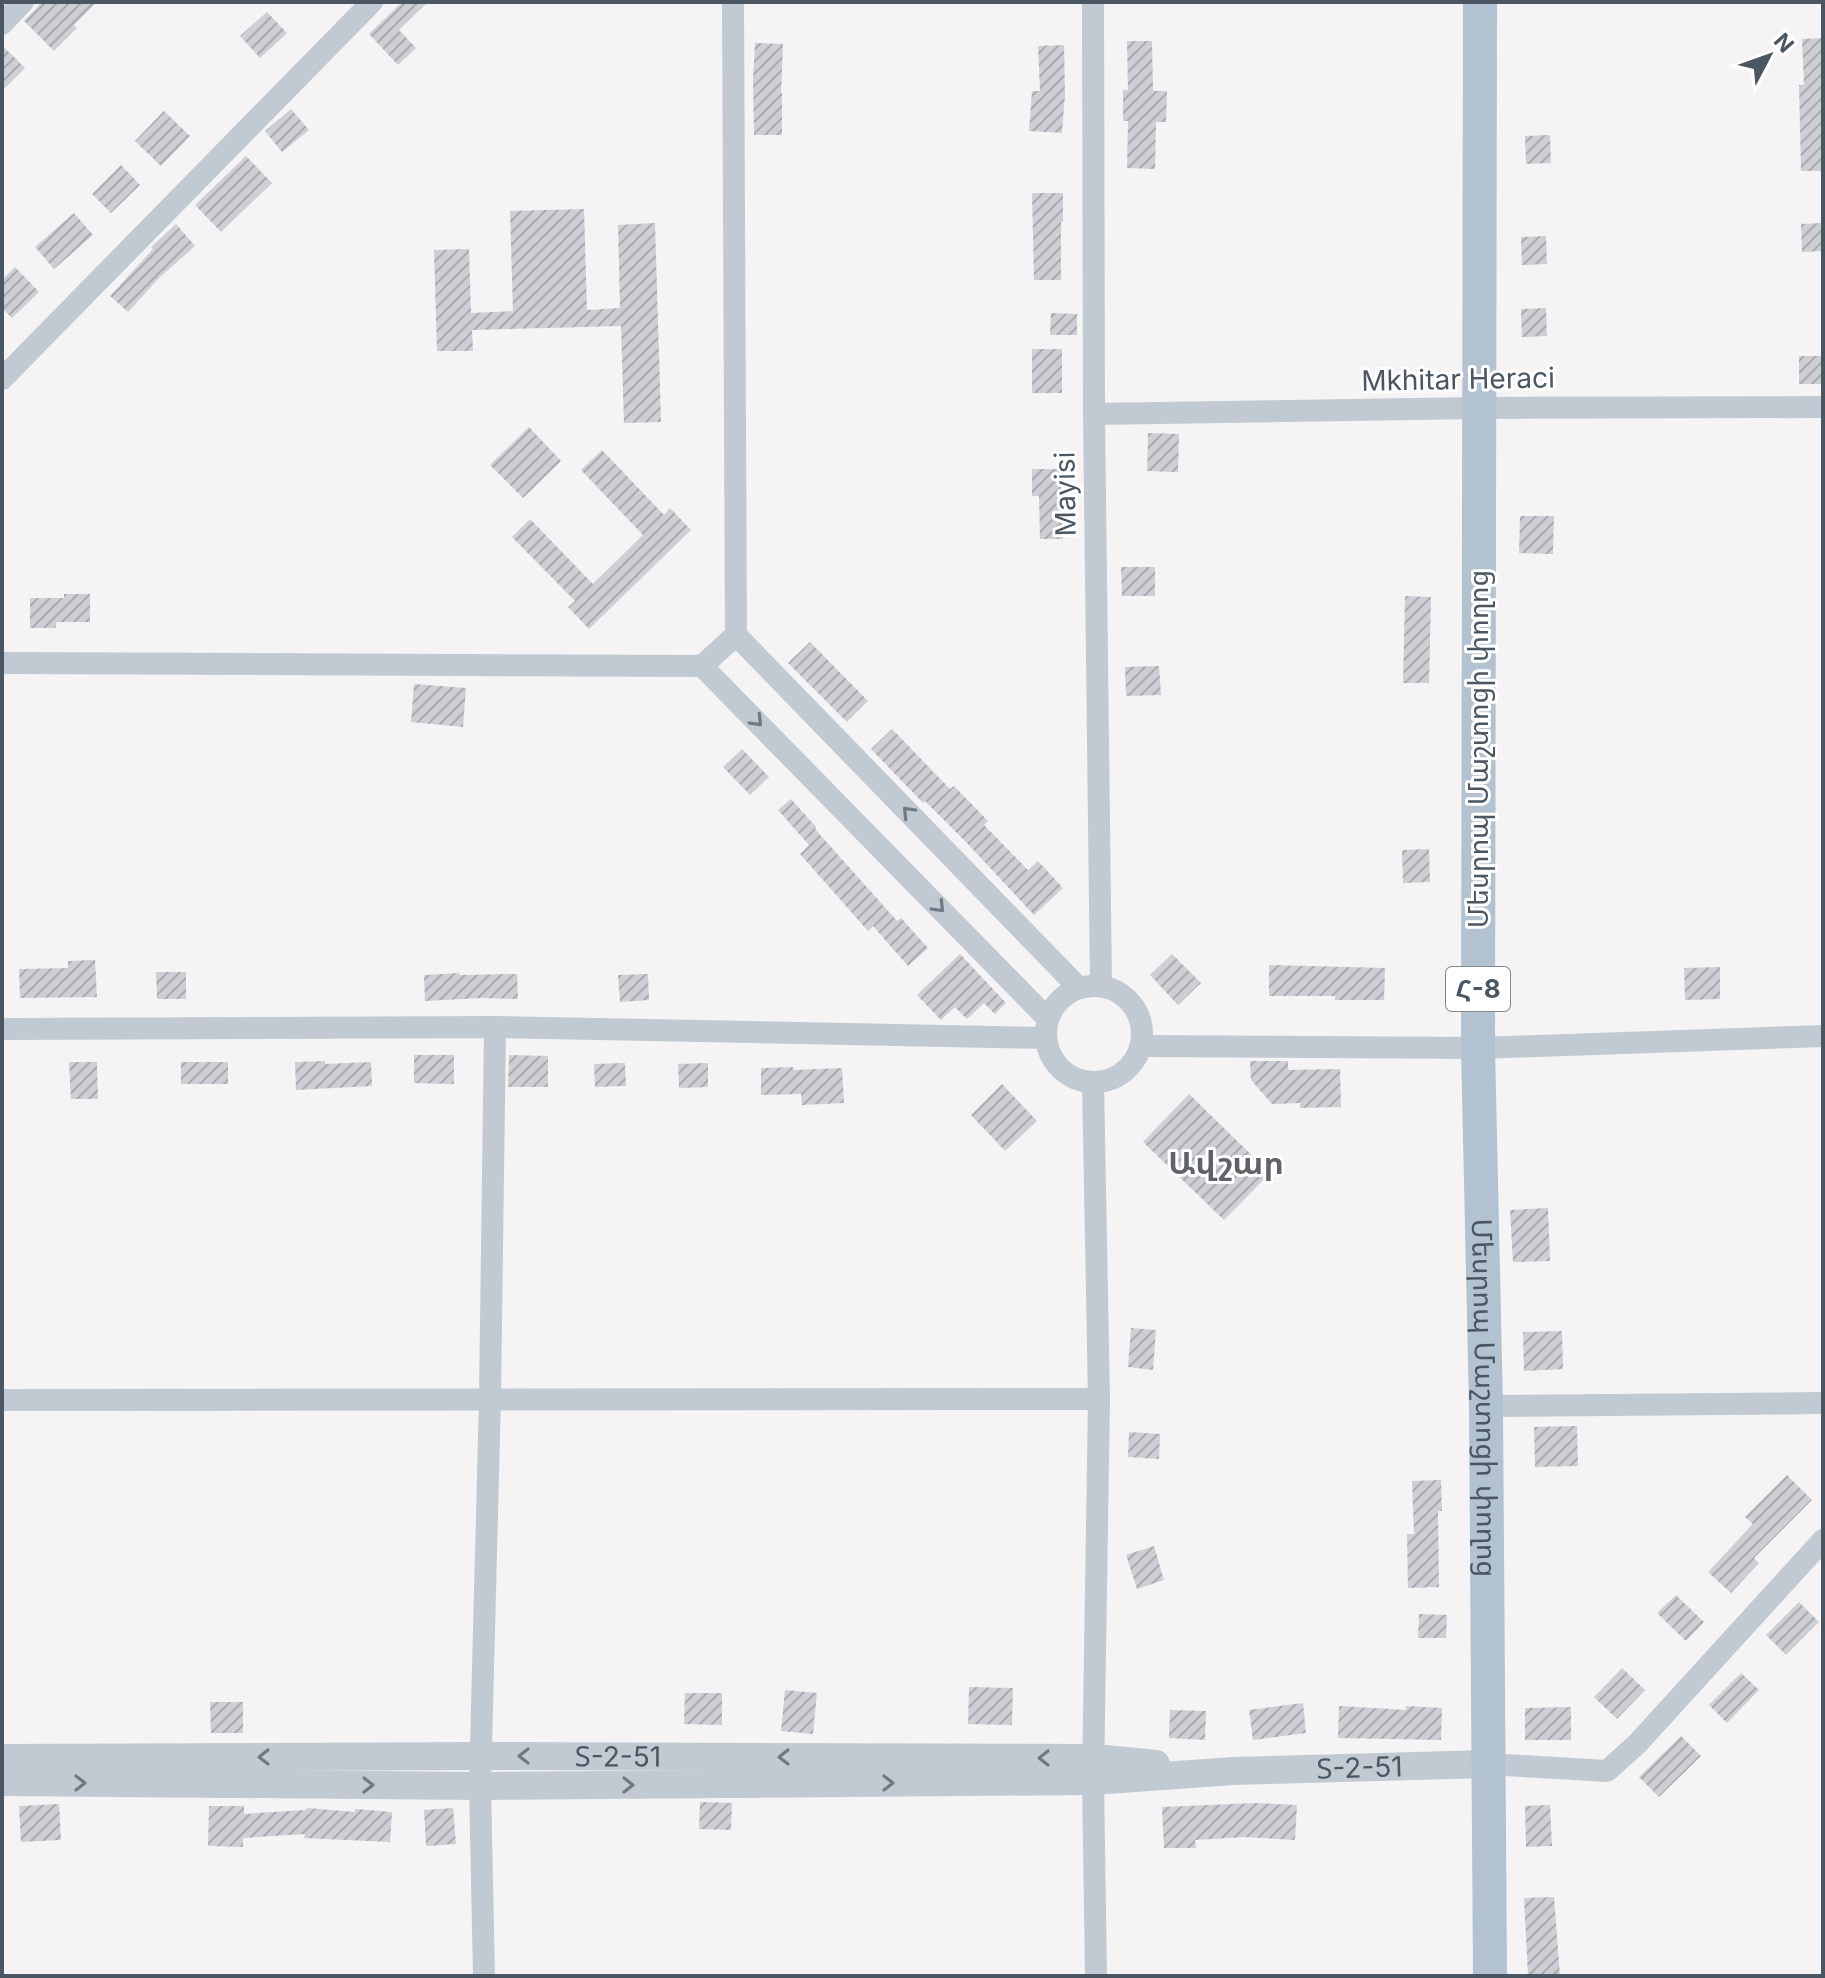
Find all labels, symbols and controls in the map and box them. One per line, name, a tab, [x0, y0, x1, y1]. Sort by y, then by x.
north arrow	[1729, 16, 1809, 96]
text: N	[1769, 28, 1799, 58]
street label: Mkhitar Heraci	[1361, 360, 1555, 398]
street label: Mayisi	[1047, 451, 1083, 537]
street label: Մեսրոպ Մաշտոցի փողոց	[1461, 570, 1495, 928]
one-way arrow	[748, 712, 762, 726]
one-way arrow	[903, 806, 917, 821]
one-way arrow	[930, 898, 944, 912]
road number: Հ-8	[1446, 967, 1510, 1011]
district label: Ավշար	[1168, 1143, 1284, 1182]
street label: Մեսրոպ Մաշտոցի փողոց	[1465, 1218, 1504, 1577]
street label: Տ-2-51	[575, 1739, 661, 1774]
one-way arrow	[517, 1747, 530, 1765]
one-way arrow	[257, 1748, 270, 1766]
one-way arrow	[777, 1748, 790, 1766]
one-way arrow	[1037, 1749, 1050, 1767]
street label: Տ-2-51	[1316, 1749, 1403, 1786]
one-way arrow	[74, 1774, 87, 1792]
one-way arrow	[882, 1774, 895, 1792]
one-way arrow	[362, 1776, 375, 1794]
one-way arrow	[622, 1776, 635, 1794]

